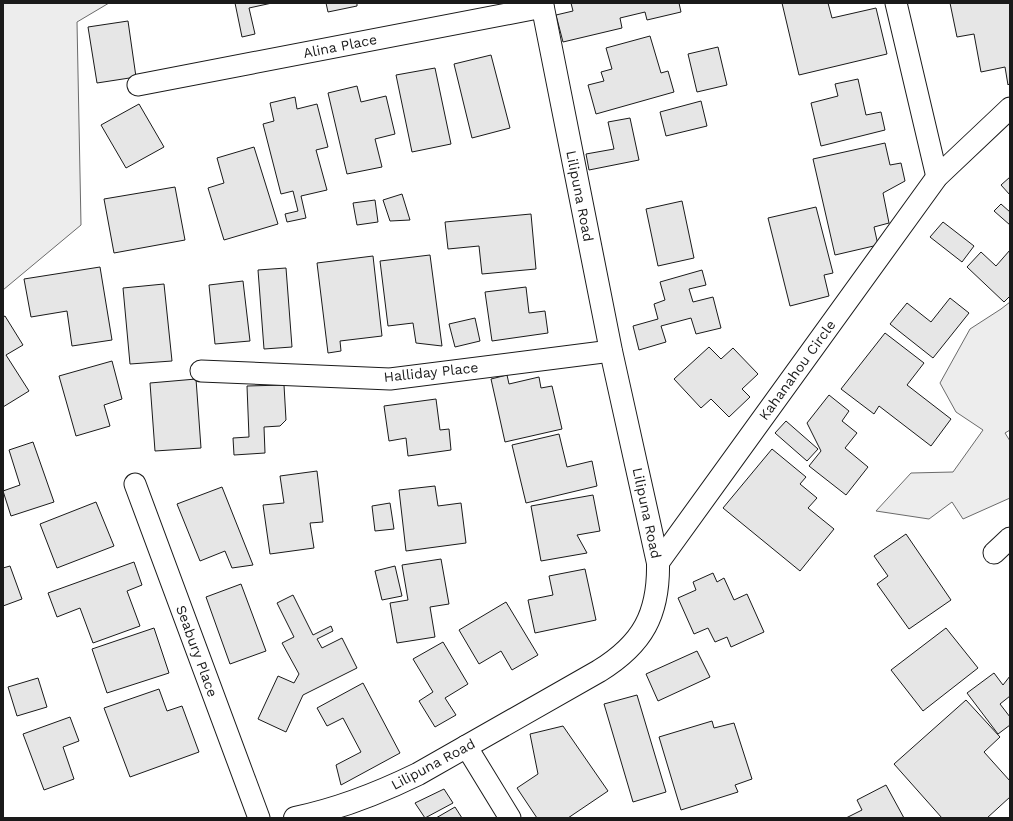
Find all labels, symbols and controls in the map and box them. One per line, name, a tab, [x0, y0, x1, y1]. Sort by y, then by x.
street label: Alina Place	[302, 31, 378, 61]
street label: Lilipuna Road	[563, 149, 597, 243]
street label: Kahanahou Circle	[755, 317, 839, 423]
street label: Halliday Place	[383, 359, 479, 385]
street label: Lilipuna Road	[630, 466, 664, 560]
street label: Seabury Place	[173, 603, 221, 699]
street label: Lilipuna Road	[388, 735, 478, 793]

